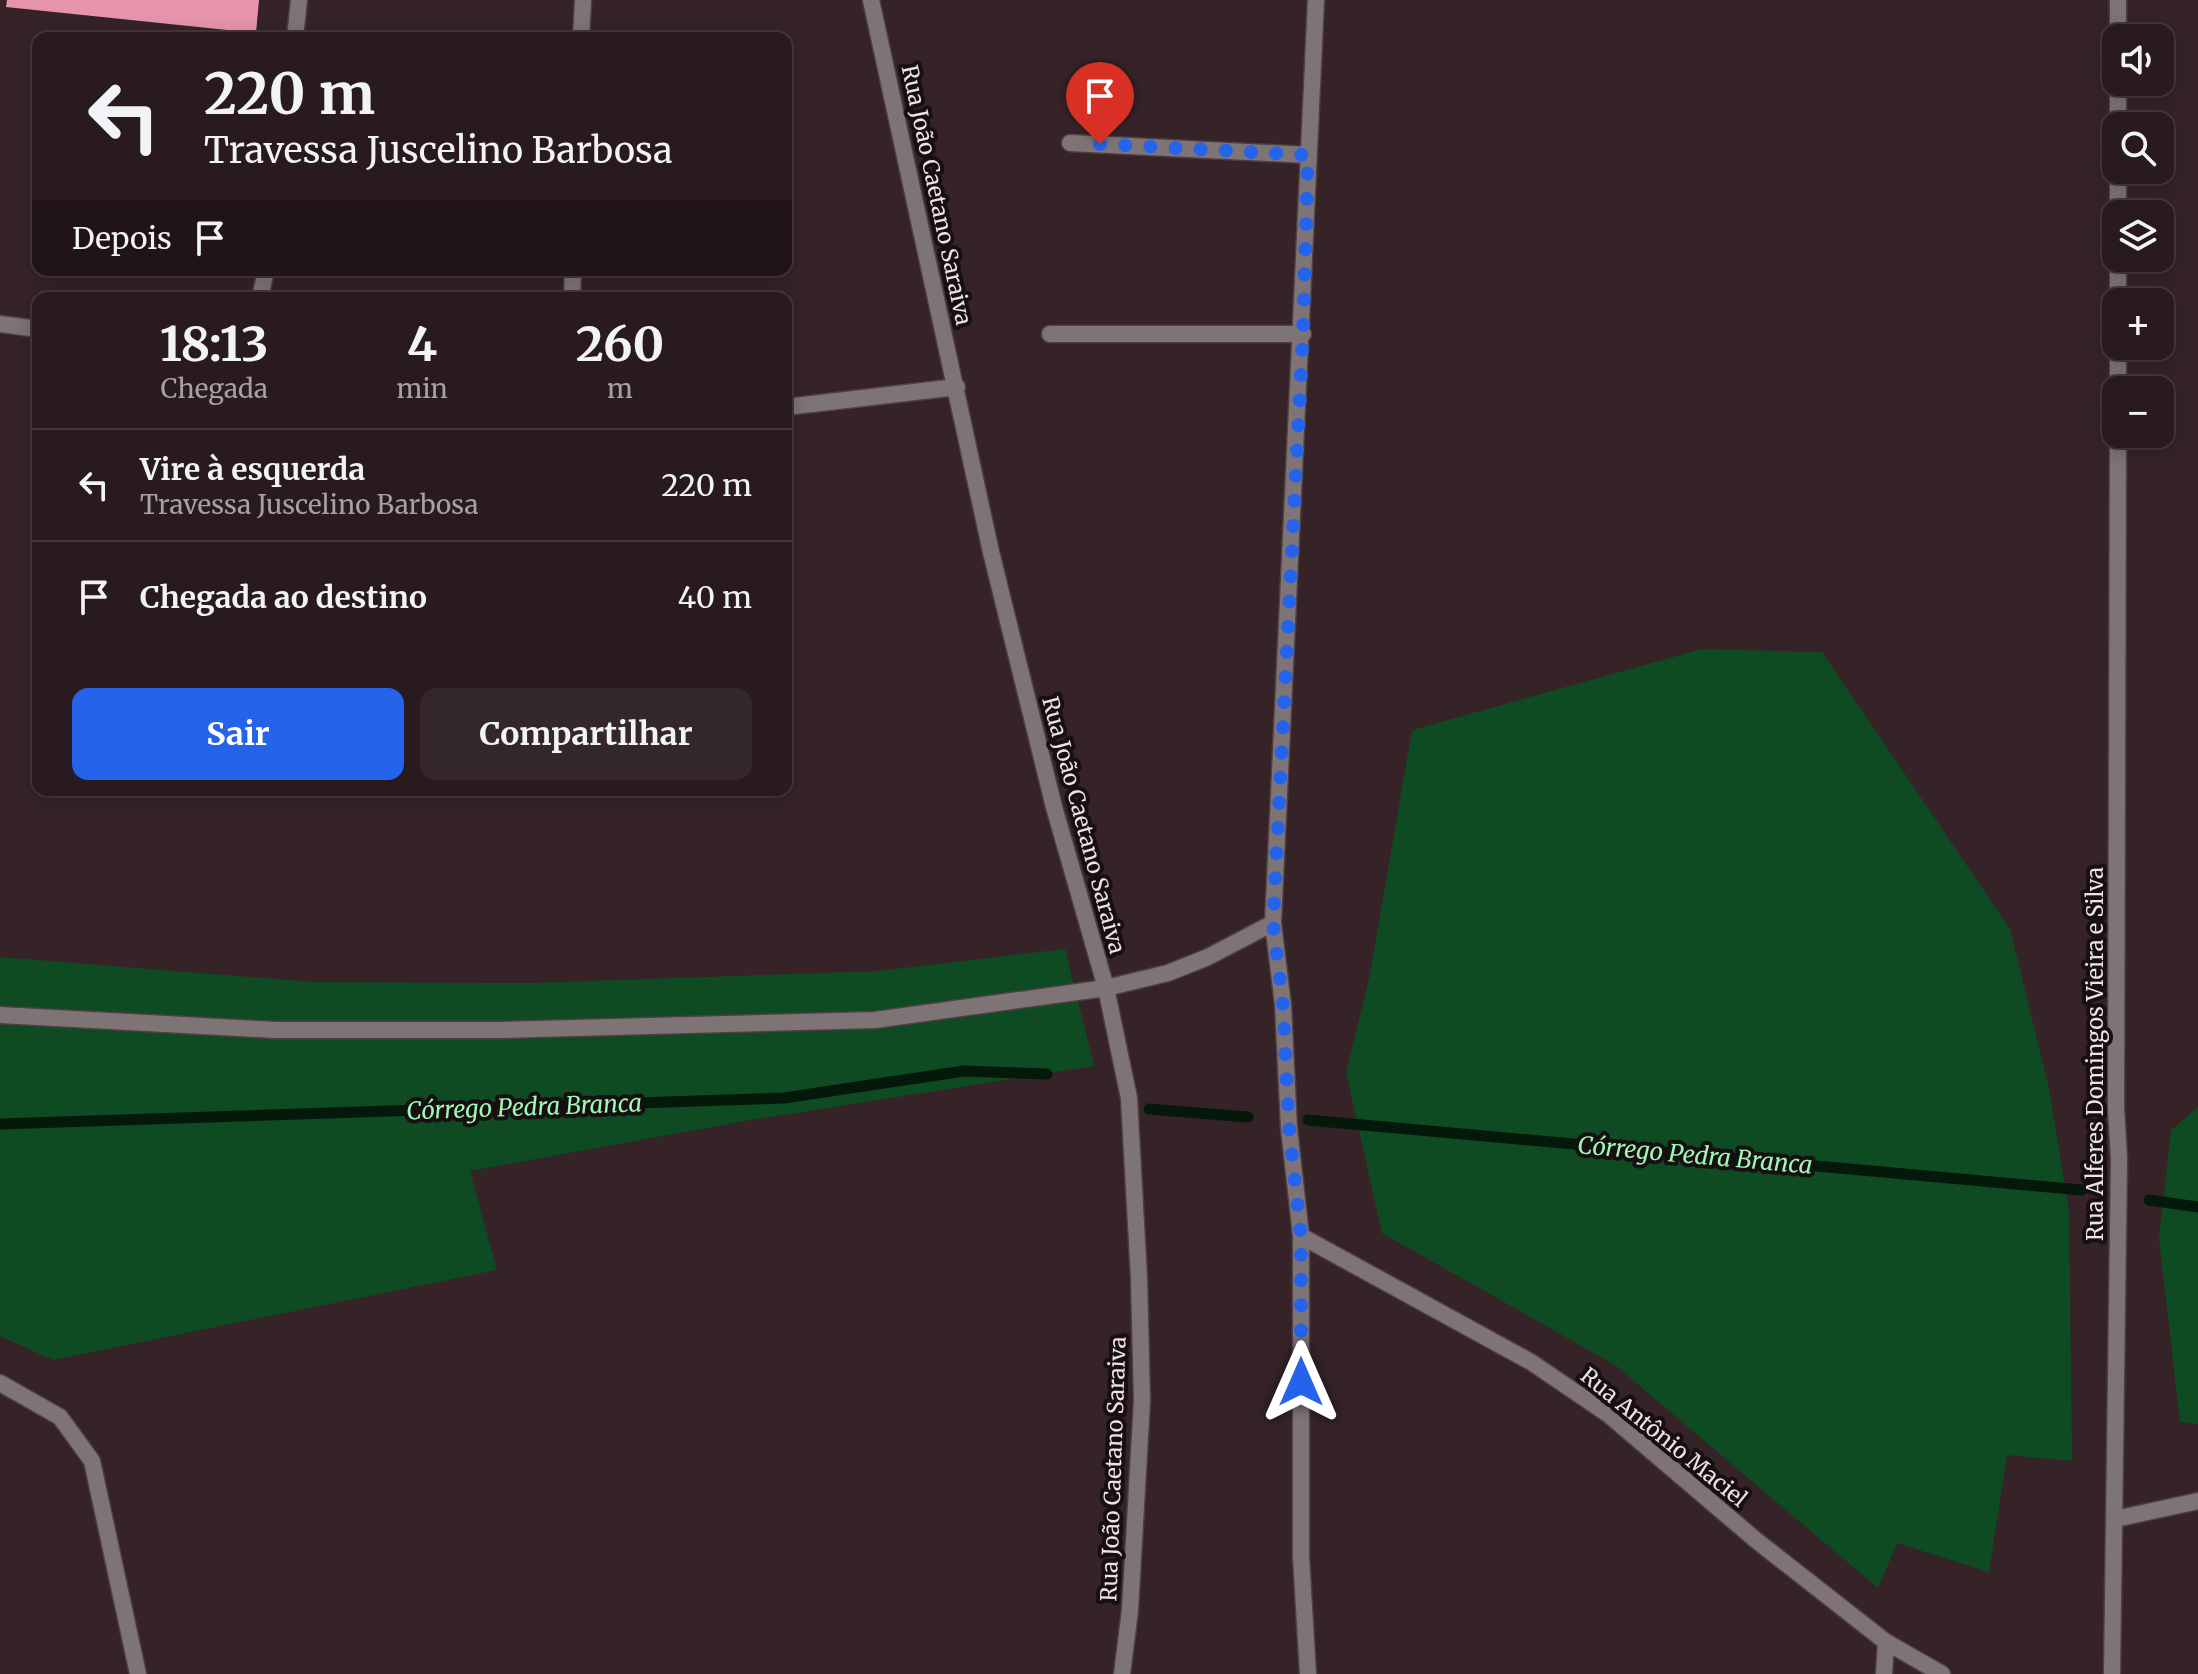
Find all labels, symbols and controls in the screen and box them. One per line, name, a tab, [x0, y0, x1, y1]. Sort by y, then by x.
map controls	[2102, 24, 2174, 448]
button: sound	[2102, 24, 2174, 96]
text: 220 m	[204, 59, 375, 129]
street label: Rua João Caetano Saraiva	[896, 62, 978, 328]
pin	[1066, 62, 1134, 144]
icon: left	[72, 64, 176, 168]
icon: arrive	[1078, 74, 1122, 118]
button: search	[2102, 112, 2174, 184]
text: Travessa Juscelino Barbosa	[204, 128, 673, 173]
button: layers	[2102, 200, 2174, 272]
icon: arrive	[188, 216, 232, 260]
text: Depois	[72, 219, 172, 257]
button: +	[2102, 288, 2174, 360]
text: 18:13	[160, 314, 269, 374]
text: 4	[407, 314, 437, 374]
text: 260	[576, 314, 664, 374]
text: Chegada	[161, 372, 268, 405]
text: min	[396, 372, 448, 405]
text: m	[607, 372, 633, 405]
button: −	[2102, 376, 2174, 448]
text: Vire à esquerda	[140, 450, 365, 488]
icon: left	[72, 463, 116, 507]
text: 220 m	[661, 466, 752, 504]
text: Travessa Juscelino Barbosa	[140, 488, 478, 521]
icon: arrive	[72, 575, 116, 619]
text: Chegada ao destino	[140, 578, 427, 616]
text: 40 m	[678, 578, 752, 616]
button: Sair	[72, 688, 404, 780]
button: Compartilhar	[420, 688, 752, 780]
street label: Rua João Caetano Saraiva	[1036, 693, 1132, 957]
street label: Rua Alferes Domingos Vieira e Silva	[2081, 867, 2109, 1241]
water label: Córrego Pedra Branca	[406, 1087, 642, 1127]
water label: Córrego Pedra Branca	[1576, 1129, 1814, 1181]
street label: Rua João Caetano Saraiva	[1094, 1336, 1132, 1602]
position arrow	[1259, 1340, 1343, 1424]
street label: Rua Antônio Maciel	[1575, 1361, 1753, 1513]

